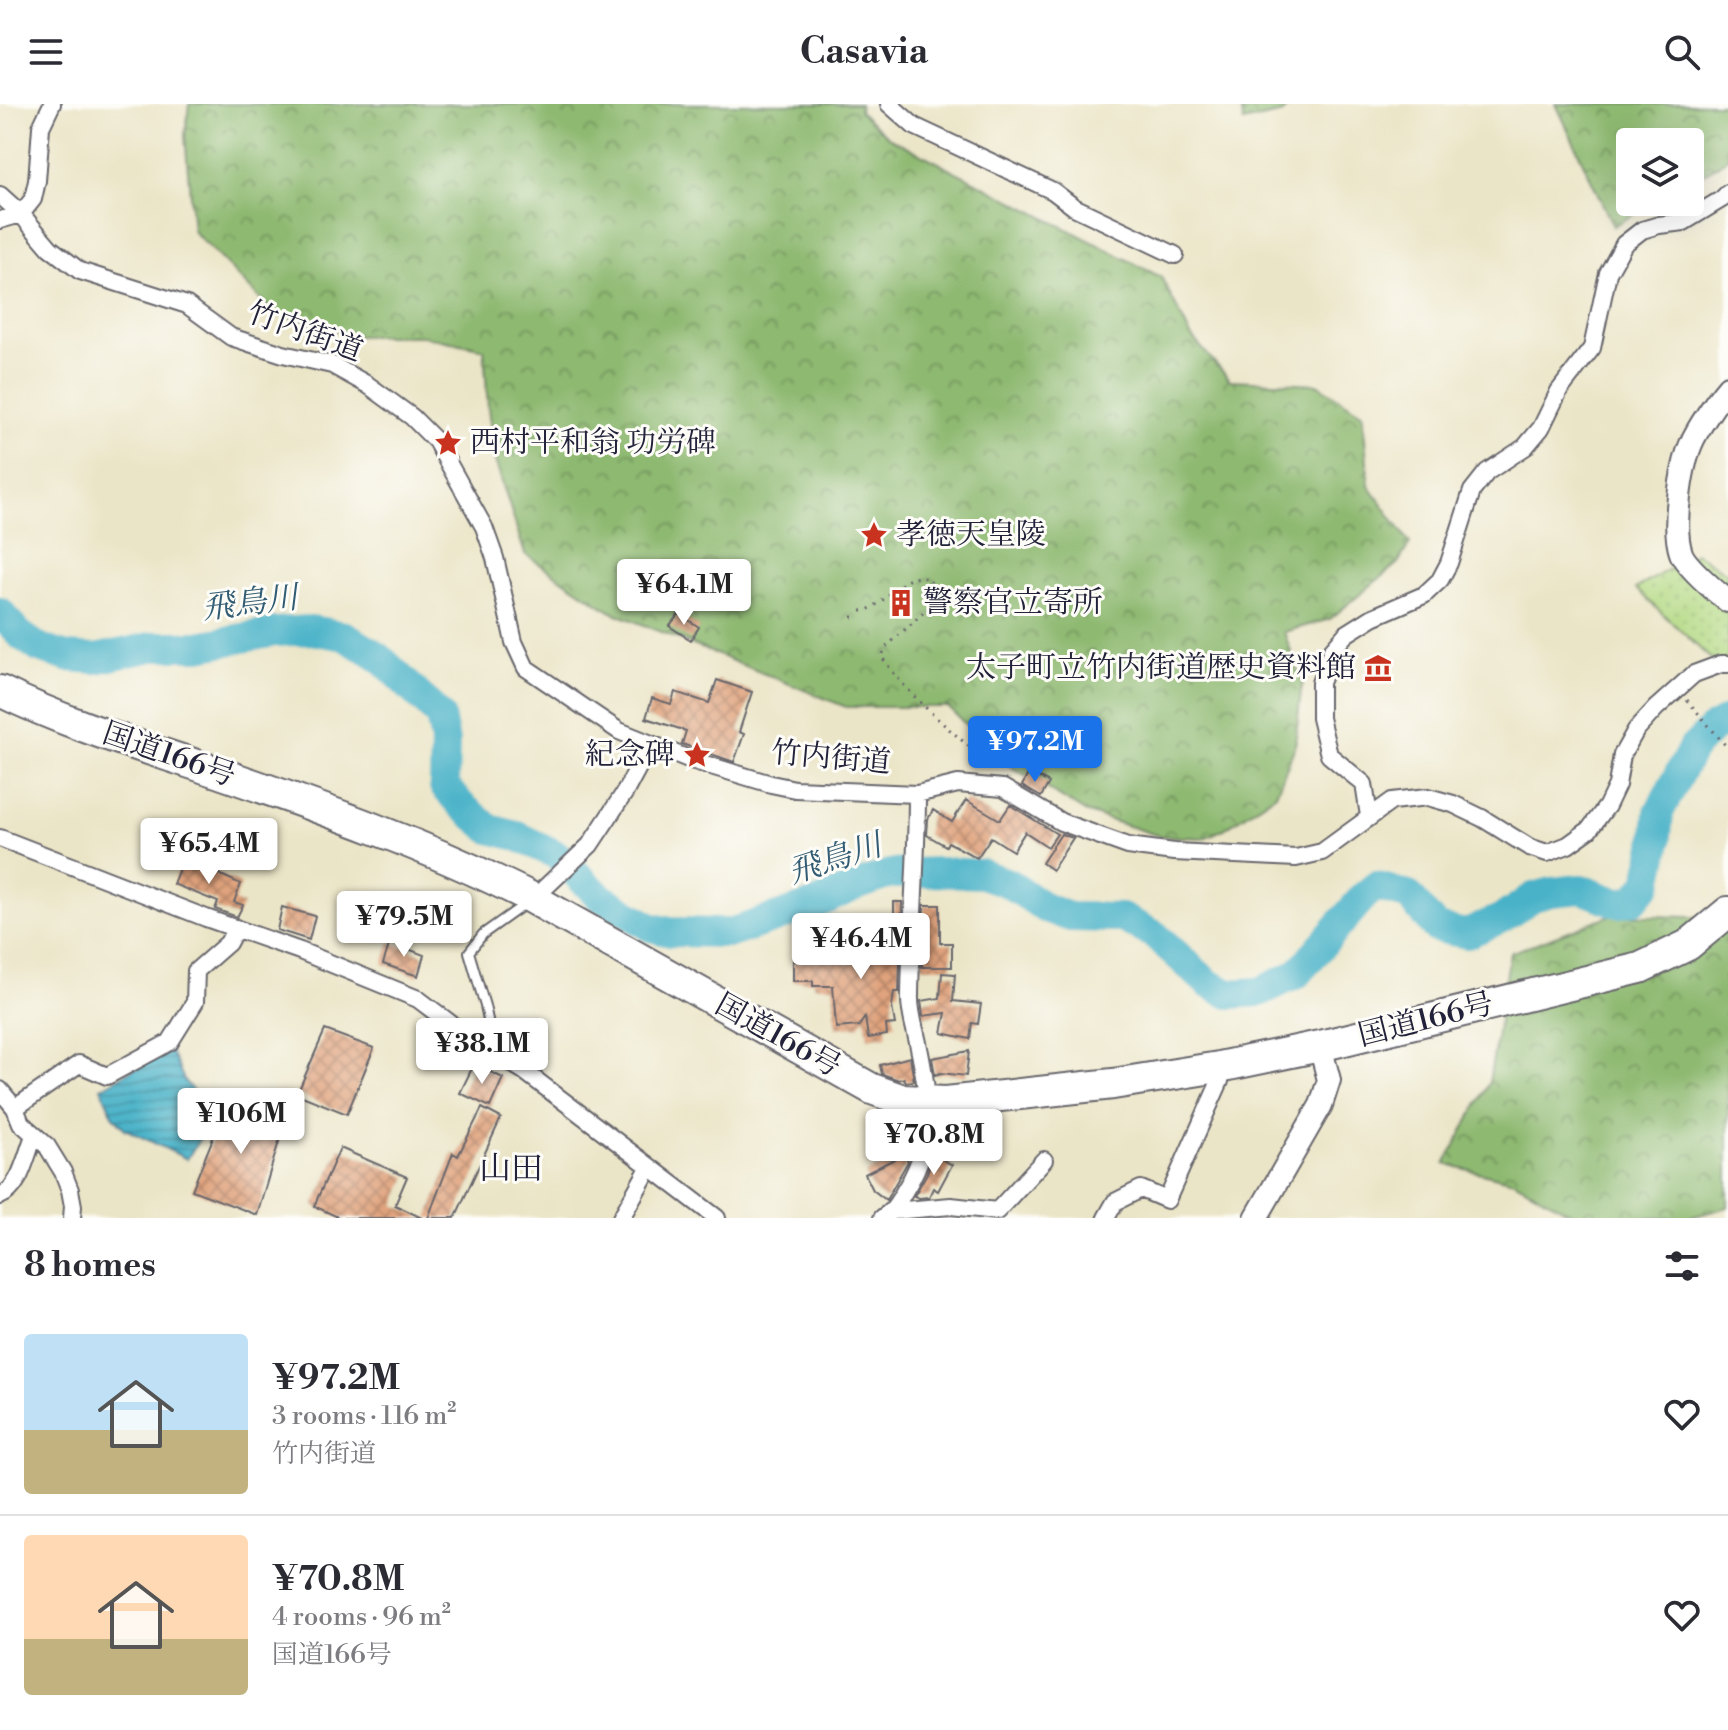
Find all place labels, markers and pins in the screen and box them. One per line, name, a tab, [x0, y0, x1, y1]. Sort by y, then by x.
place label: 西村平和翁 功労碑	[470, 424, 716, 462]
place icon: 西村平和翁 功労碑	[433, 428, 463, 458]
place label: 孝徳天皇陵	[896, 516, 1046, 554]
place icon: 孝徳天皇陵	[859, 520, 889, 550]
pin: ¥64.1M	[619, 559, 749, 627]
place label: 警察官立寄所	[923, 584, 1103, 622]
building icon: 警察官立寄所	[886, 588, 916, 618]
place label: 太子町立竹内街道歴史資料館	[966, 649, 1356, 687]
museum icon: 太子町立竹内街道歴史資料館	[1363, 653, 1393, 683]
pin: ¥97.2M	[970, 716, 1100, 784]
place label: 紀念碑	[585, 736, 675, 774]
place icon: 紀念碑	[682, 740, 712, 770]
pin: ¥65.4M	[144, 818, 274, 886]
pin: ¥79.5M	[339, 891, 469, 959]
pin: ¥46.4M	[796, 913, 926, 981]
pin: ¥38.1M	[417, 1018, 547, 1086]
pin: ¥106M	[185, 1088, 297, 1156]
pin: ¥70.8M	[869, 1109, 999, 1177]

